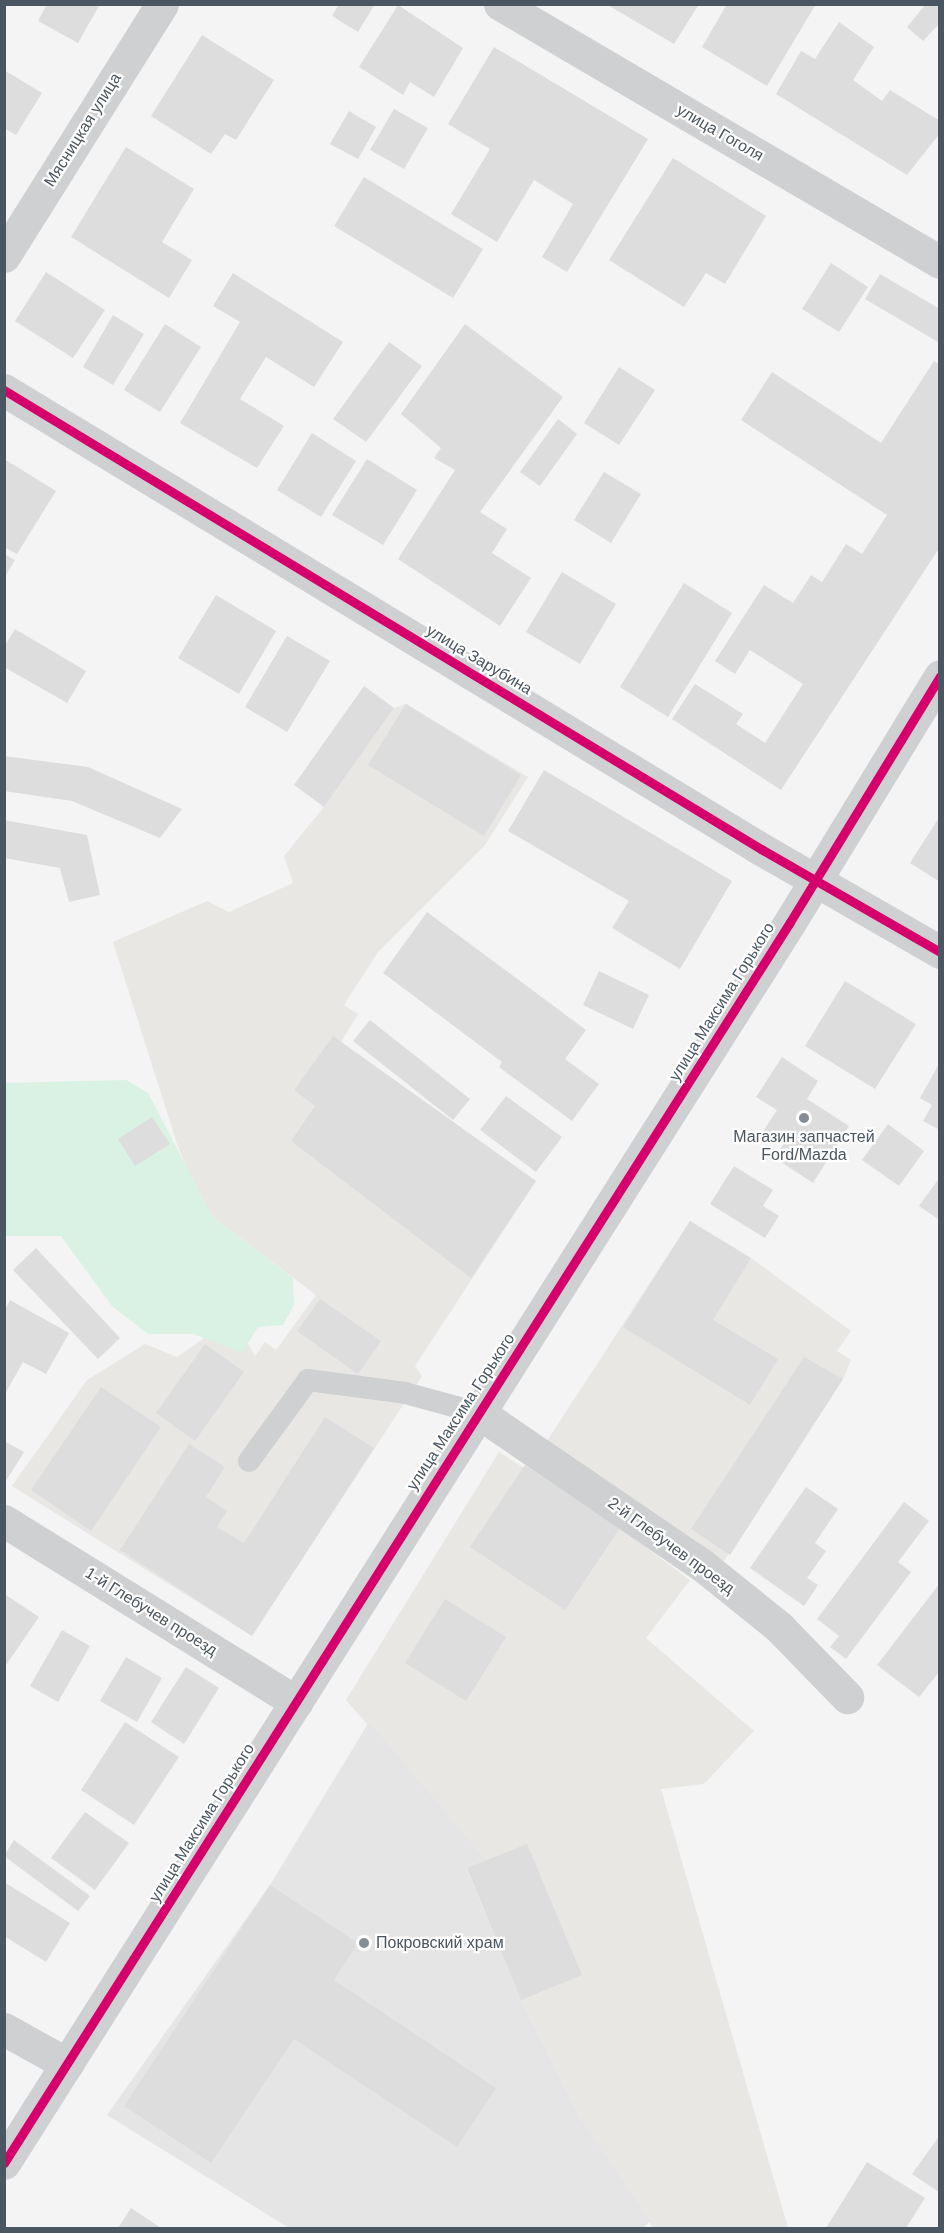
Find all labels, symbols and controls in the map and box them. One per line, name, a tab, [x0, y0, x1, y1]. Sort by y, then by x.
street label: Мясницкая улица	[40, 70, 126, 190]
street label: улица Гоголя	[673, 100, 767, 166]
street label: улица Зарубина	[423, 621, 535, 699]
street label: улица Максима Горького	[665, 919, 779, 1085]
marker: Магазин запчастей Ford/Mazda	[797, 1111, 811, 1125]
place label: Магазин запчастей Ford/Mazda	[733, 1127, 875, 1165]
street label: улица Максима Горького	[403, 1330, 519, 1494]
street label: 2-й Глебучев проезд	[604, 1494, 738, 1598]
street label: 1-й Глебучев проезд	[82, 1564, 220, 1660]
street label: улица Максима Горького	[145, 1740, 259, 1906]
place label: Покровский храм	[376, 1933, 504, 1953]
marker: Покровский храм	[357, 1936, 371, 1950]

